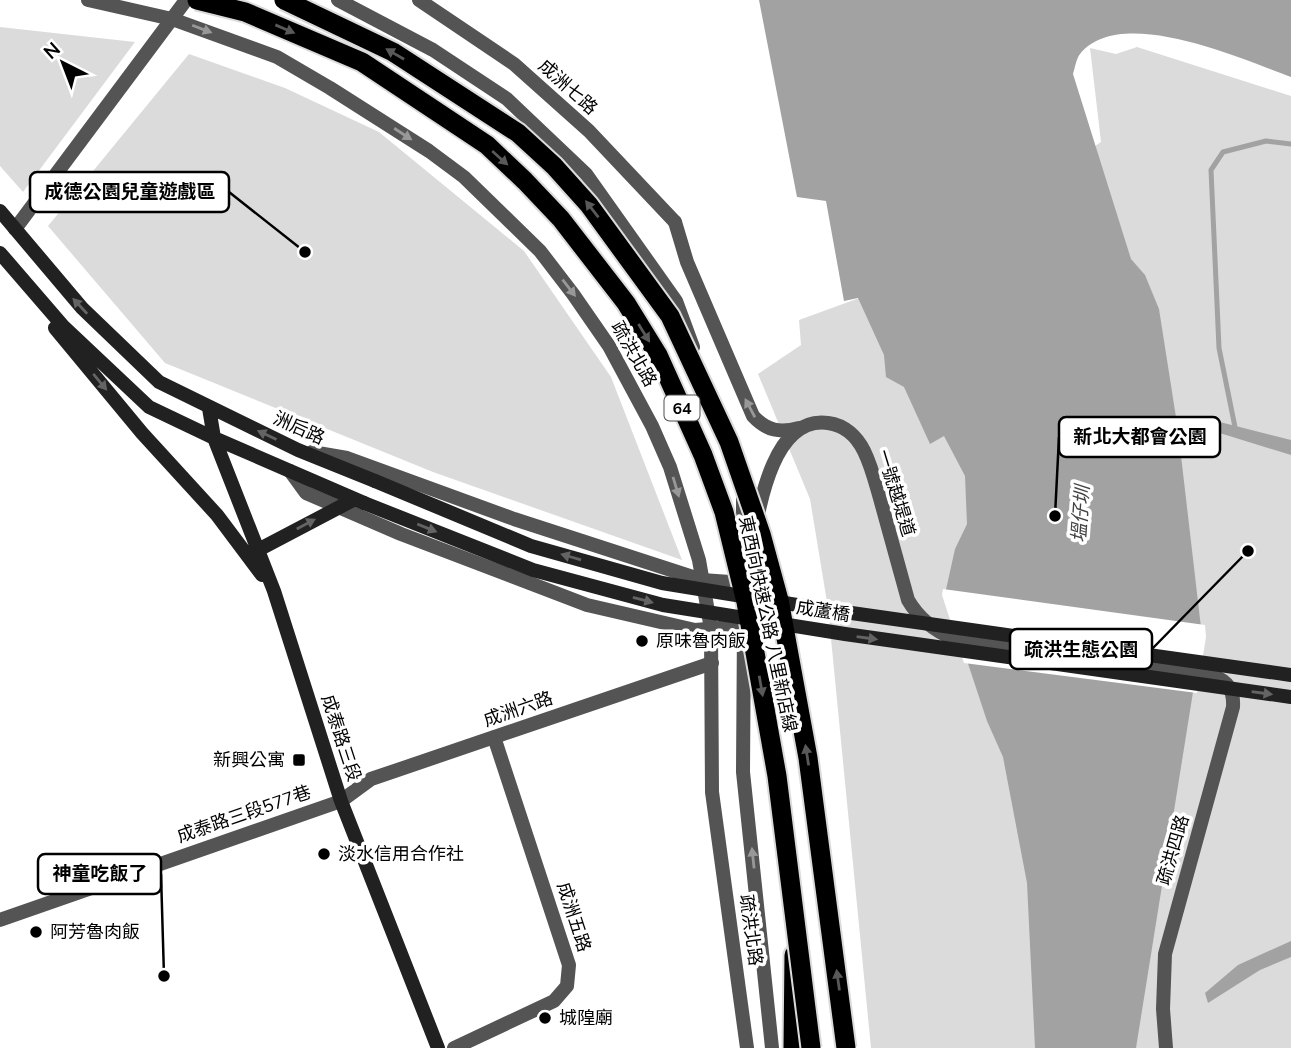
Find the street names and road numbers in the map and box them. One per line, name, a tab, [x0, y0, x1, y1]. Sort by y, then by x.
street label: 成洲七路	[533, 54, 603, 120]
street label: 疏洪北路	[606, 317, 662, 391]
road number: 64	[664, 396, 700, 420]
street label: 洲后路	[269, 406, 329, 450]
street label: 一號越堤道	[871, 446, 921, 540]
street label: 東西向快速公路 八里新店線	[733, 514, 803, 734]
street label: 成蘆橋	[794, 595, 852, 627]
street label: 成洲六路	[480, 686, 556, 732]
street label: 成泰路三段	[316, 691, 366, 785]
street label: 成泰路三段577巷	[174, 780, 314, 848]
street label: 疏洪四路	[1152, 812, 1194, 888]
street label: 成洲五路	[551, 879, 597, 955]
street label: 疏洪北路	[734, 893, 768, 967]

